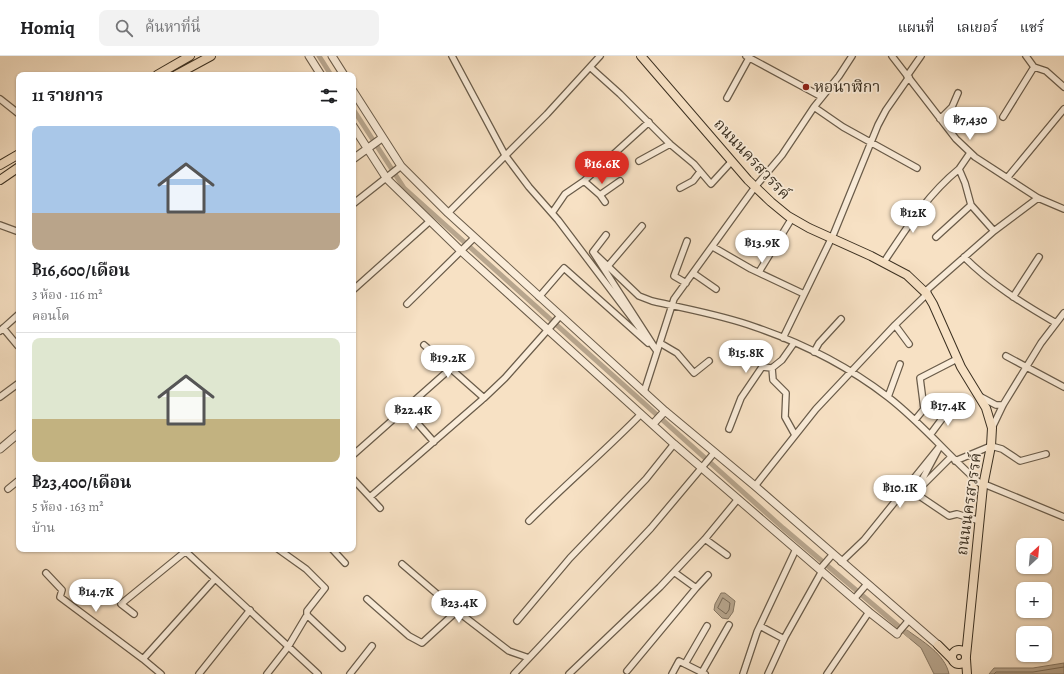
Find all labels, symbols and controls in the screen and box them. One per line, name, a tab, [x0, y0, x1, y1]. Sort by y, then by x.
search box	[99, 10, 379, 46]
text: Homiq	[20, 15, 75, 41]
icon: search	[113, 17, 135, 39]
text: ค้นหาที่นี่	[145, 17, 201, 37]
text: แผนที่	[898, 18, 934, 37]
text: เลเยอร์	[956, 18, 998, 37]
text: แชร์	[1020, 18, 1044, 37]
place label: หอนาฬิกา	[814, 76, 880, 98]
marker: หอนาฬิกา	[801, 82, 811, 92]
text: 11 รายการ	[32, 84, 103, 107]
icon: filters	[318, 85, 340, 107]
pin: ฿7,430	[937, 107, 1003, 141]
text: ฿7,430	[953, 111, 987, 128]
street label: ถนนนครสวรรค์	[709, 114, 795, 204]
pin: ฿16.6K	[569, 151, 635, 185]
icon: home	[150, 152, 222, 224]
text: ฿16.6K	[584, 155, 620, 172]
pin: ฿12K	[889, 200, 937, 234]
text: ฿12K	[900, 204, 926, 221]
pin: ฿13.9K	[729, 230, 795, 264]
text: ฿13.9K	[744, 234, 780, 251]
text: ฿16,600/เดือน	[32, 259, 130, 282]
text: 3 ห้อง · 116 m²	[32, 286, 103, 303]
text: คอนโด	[32, 307, 70, 324]
pin: ฿15.8K	[713, 340, 779, 374]
text: ฿15.8K	[728, 344, 764, 361]
pin: ฿19.2K	[415, 345, 481, 379]
text: ฿19.2K	[430, 349, 466, 366]
icon: home	[150, 364, 222, 436]
pin: ฿17.4K	[915, 393, 981, 427]
pin: ฿22.4K	[380, 397, 446, 431]
text: ฿17.4K	[930, 397, 966, 414]
text: ฿22.4K	[394, 401, 432, 418]
street label: ถนนนครสวรรค์	[951, 451, 987, 557]
text: ฿23,400/เดือน	[32, 471, 131, 494]
pin: ฿10.1K	[867, 475, 933, 509]
text: ฿10.1K	[882, 479, 918, 496]
text: 5 ห้อง · 163 m²	[32, 498, 104, 515]
text: บ้าน	[32, 519, 55, 536]
north arrow	[1016, 538, 1052, 574]
map controls	[1016, 538, 1052, 662]
pin: ฿14.7K	[63, 579, 129, 613]
button: +	[1016, 582, 1052, 618]
text: ฿14.7K	[78, 583, 114, 600]
pin: ฿23.4K	[426, 590, 492, 624]
text: ฿23.4K	[440, 594, 478, 611]
button: −	[1016, 626, 1052, 662]

